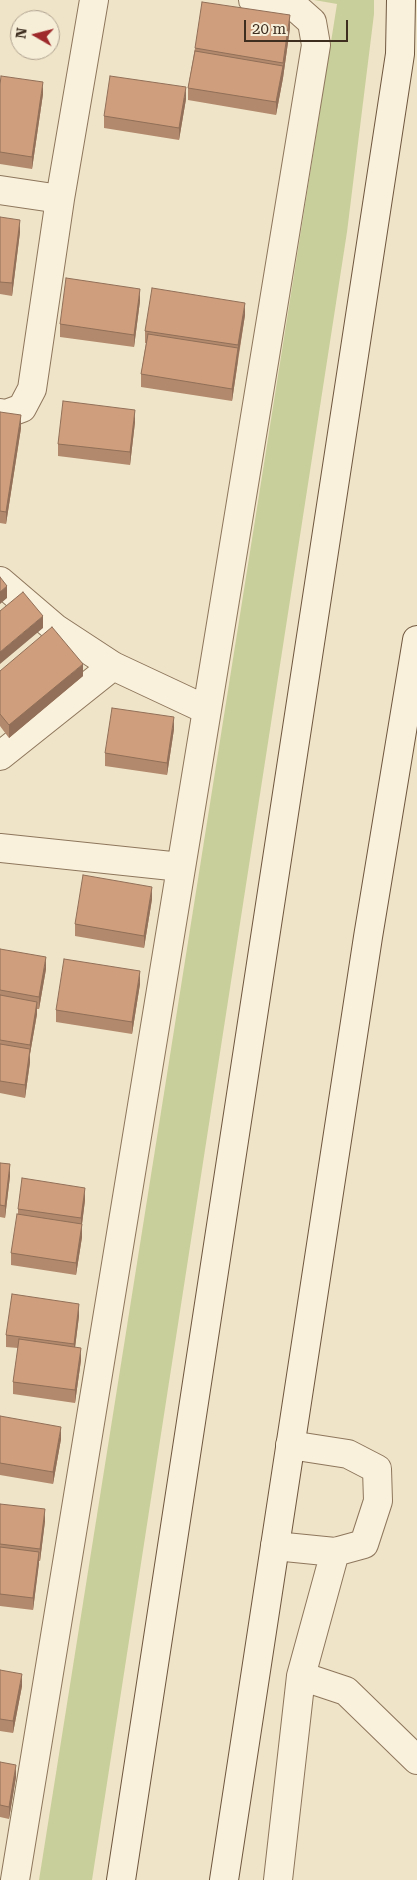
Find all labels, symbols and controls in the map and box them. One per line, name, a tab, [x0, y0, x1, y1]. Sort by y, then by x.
north arrow	[10, 10, 60, 60]
scale bar	[247, 10, 351, 42]
text: 20 m	[252, 20, 286, 38]
text: N	[12, 27, 30, 40]

